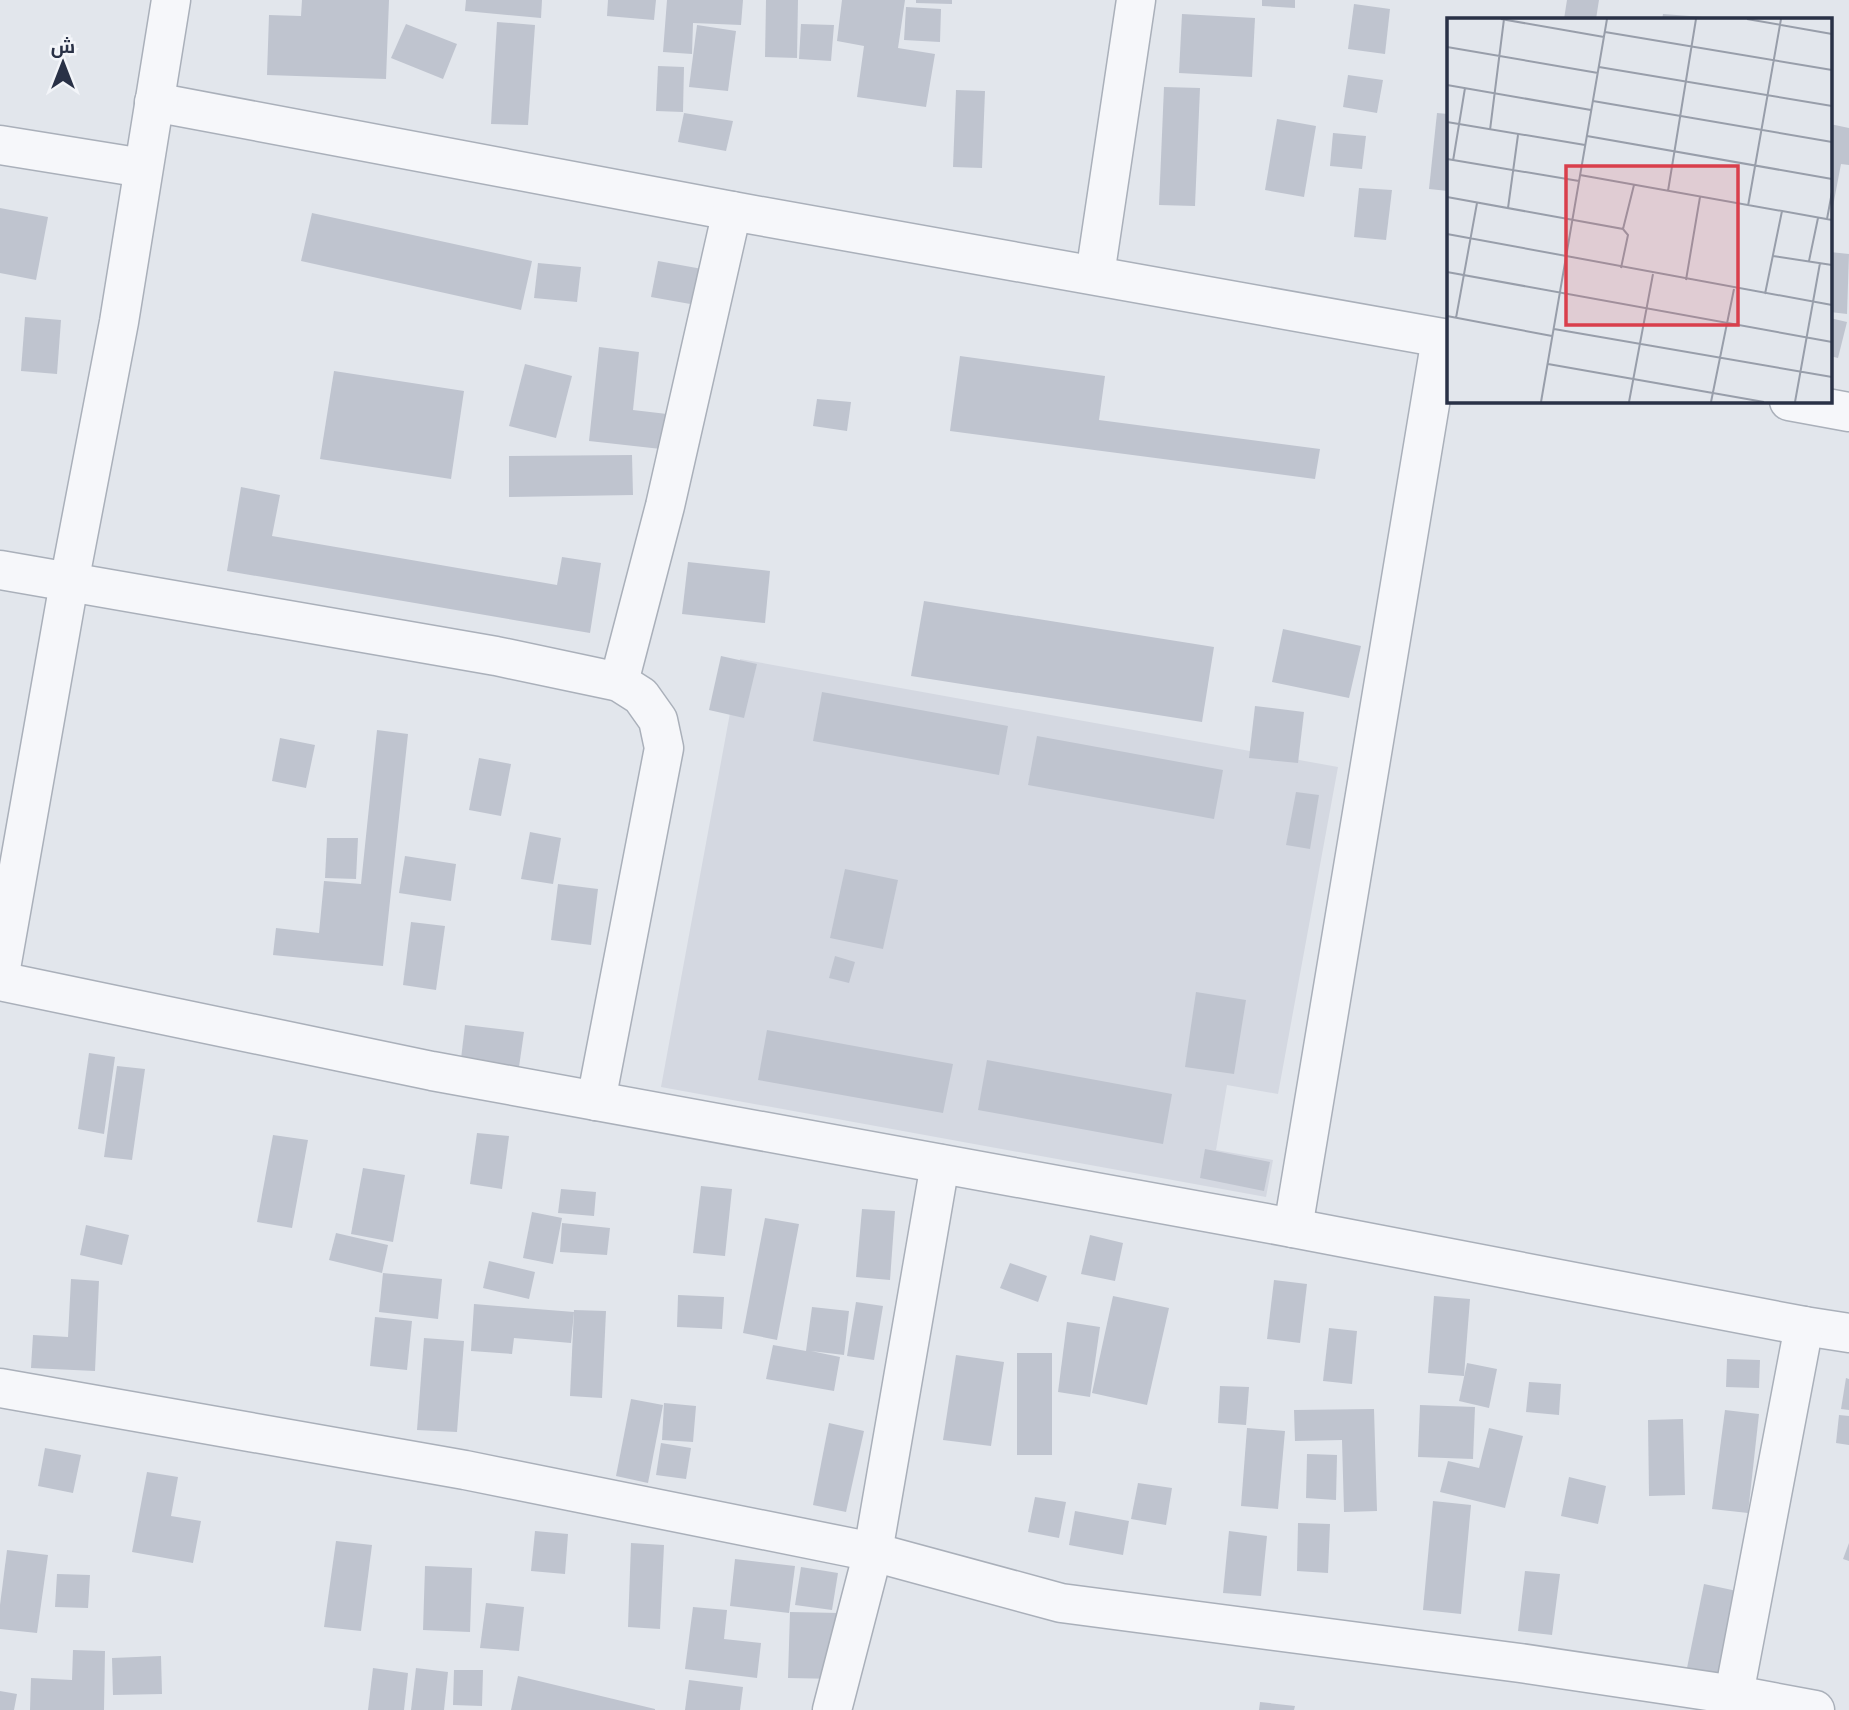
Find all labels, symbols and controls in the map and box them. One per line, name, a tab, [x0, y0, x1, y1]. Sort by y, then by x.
inset map	[1447, 18, 1832, 402]
north arrow	[28, 28, 98, 98]
text: ش	[51, 34, 75, 58]

